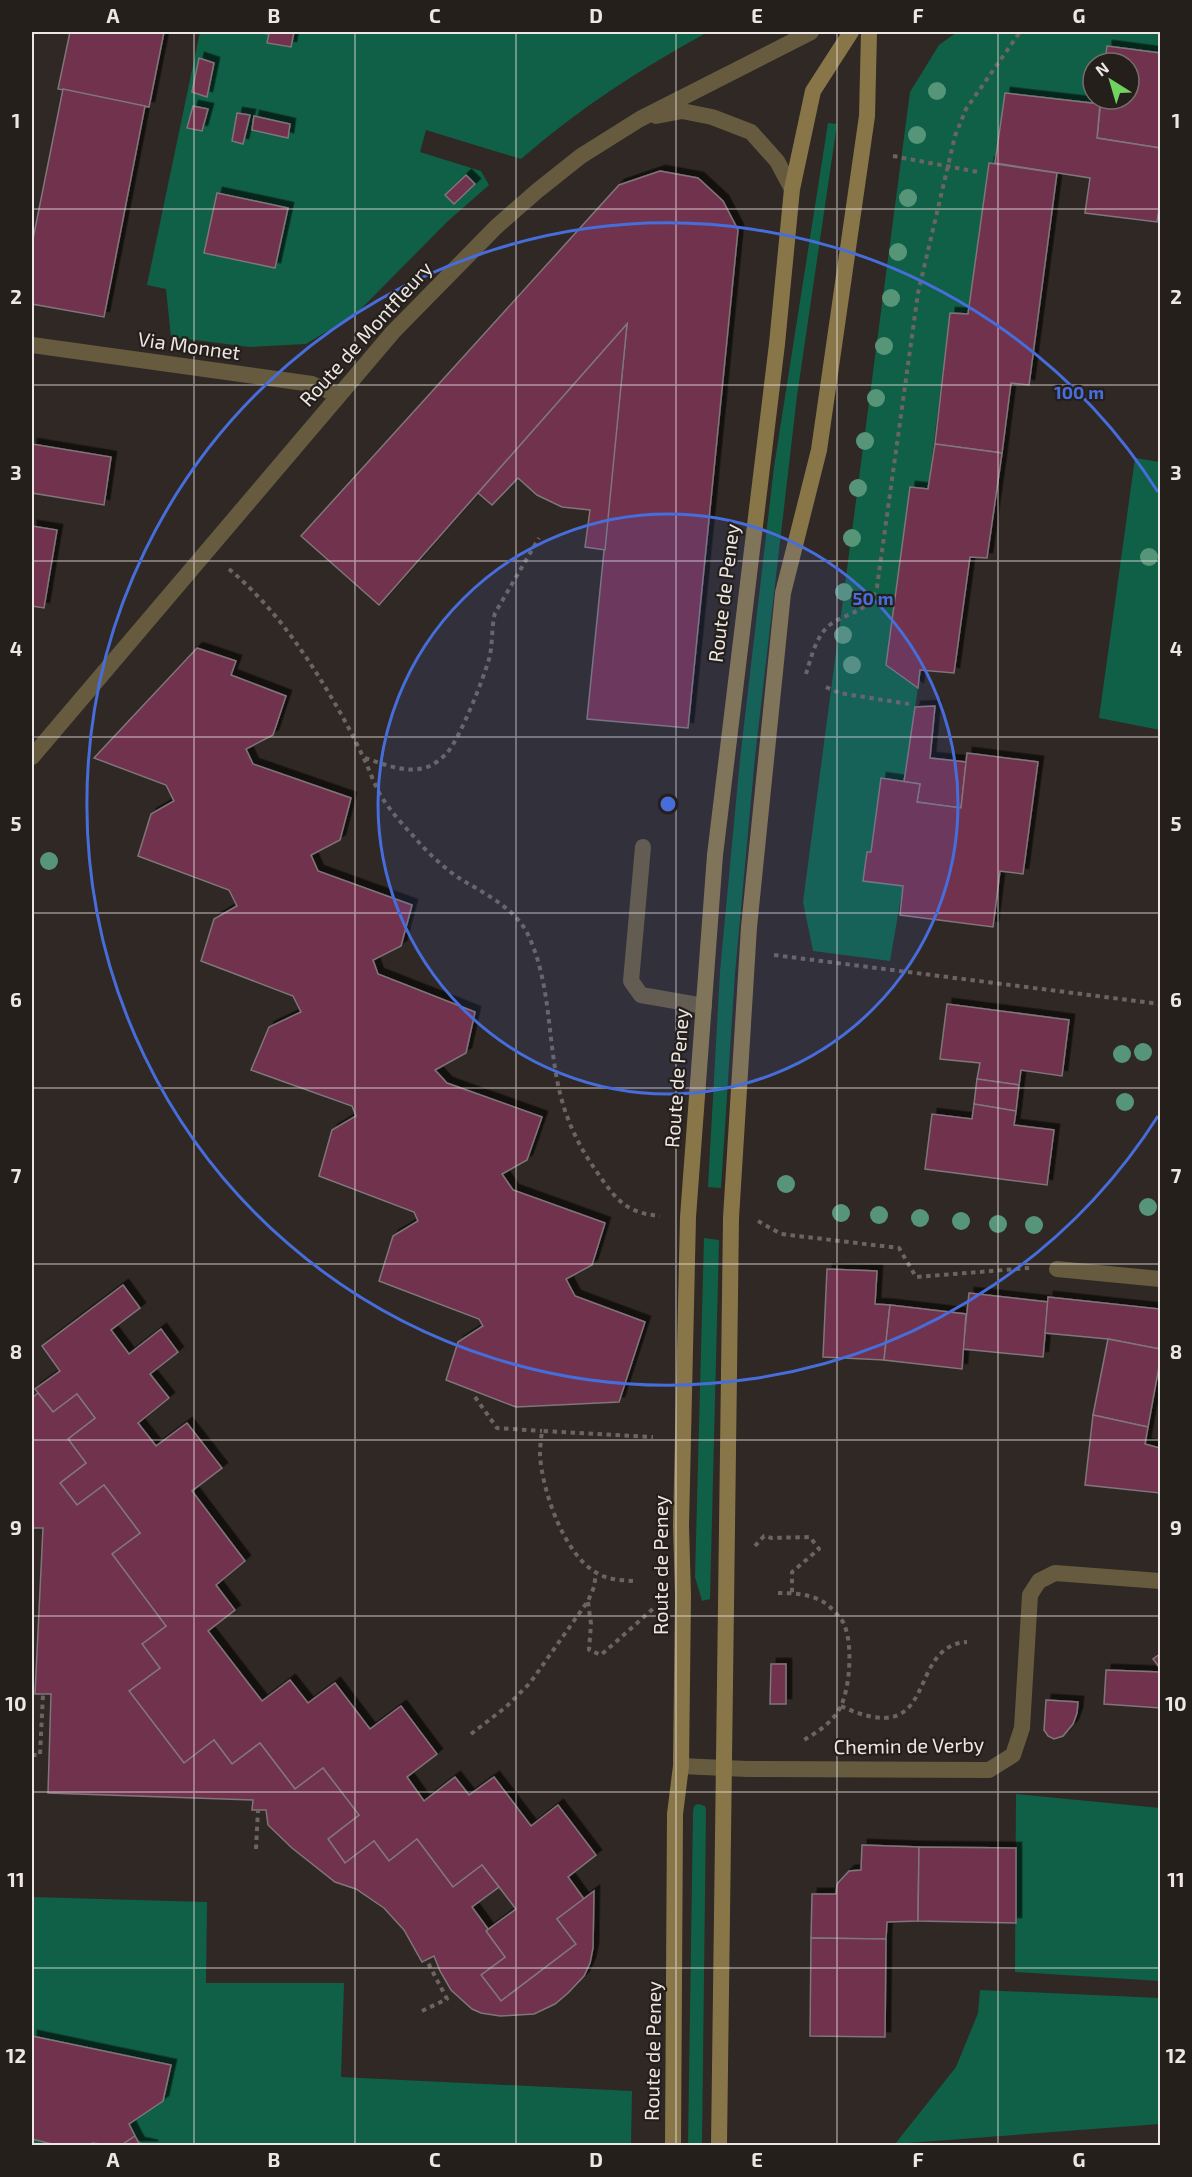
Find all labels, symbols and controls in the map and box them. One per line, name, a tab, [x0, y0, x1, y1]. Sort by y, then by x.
text: A	[106, 3, 120, 27]
text: B	[268, 3, 280, 27]
text: C	[429, 3, 441, 27]
text: D	[589, 3, 603, 27]
text: E	[751, 3, 763, 27]
text: F	[912, 3, 924, 27]
text: G	[1073, 3, 1085, 27]
north arrow	[1081, 51, 1141, 111]
text: N	[1091, 58, 1112, 80]
text: 1	[12, 108, 20, 132]
text: 1	[1172, 108, 1180, 132]
street label: Route de Montfleury	[294, 256, 437, 411]
text: 2	[10, 284, 22, 308]
text: 2	[1170, 284, 1182, 308]
street label: Via Monnet	[136, 326, 242, 364]
text: 100 m	[1054, 381, 1104, 403]
text: 3	[10, 460, 22, 484]
text: 3	[1170, 460, 1182, 484]
street label: Route de Peney	[703, 522, 743, 664]
text: 50 m	[852, 587, 894, 609]
text: 4	[10, 636, 23, 660]
text: 4	[1170, 636, 1183, 660]
centre of rings	[658, 794, 678, 814]
text: 5	[10, 811, 22, 835]
text: 5	[1170, 811, 1182, 835]
text: 6	[10, 987, 22, 1011]
text: 6	[1170, 987, 1182, 1011]
street label: Route de Peney	[659, 1007, 693, 1149]
text: 7	[11, 1163, 22, 1187]
text: 7	[1171, 1163, 1182, 1187]
text: 8	[10, 1339, 22, 1363]
text: 8	[1170, 1339, 1182, 1363]
street label: Route de Peney	[648, 1495, 672, 1635]
text: 9	[10, 1515, 22, 1539]
text: 9	[1170, 1515, 1182, 1539]
text: 10	[5, 1691, 27, 1715]
text: 10	[1165, 1691, 1187, 1715]
street label: Chemin de Verby	[834, 1732, 985, 1758]
text: 11	[7, 1867, 25, 1891]
text: 11	[1167, 1867, 1185, 1891]
street label: Route de Peney	[639, 1980, 665, 2121]
text: 12	[6, 2043, 26, 2067]
text: 12	[1166, 2043, 1186, 2067]
text: A	[106, 2147, 120, 2171]
text: B	[268, 2147, 280, 2171]
text: C	[429, 2147, 441, 2171]
text: D	[589, 2147, 603, 2171]
text: E	[751, 2147, 763, 2171]
text: F	[912, 2147, 924, 2171]
text: G	[1073, 2147, 1085, 2171]

